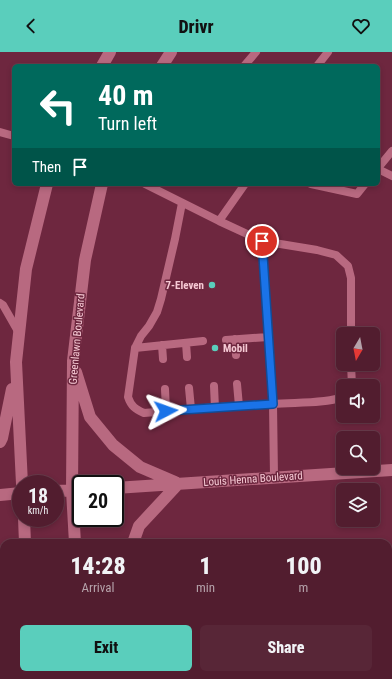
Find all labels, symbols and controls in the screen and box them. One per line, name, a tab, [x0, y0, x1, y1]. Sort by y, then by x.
icon: back	[20, 15, 42, 37]
icon: heart	[350, 15, 372, 37]
text: Drivr	[178, 16, 214, 37]
text: 40 m	[98, 79, 154, 112]
icon: left	[32, 80, 84, 132]
text: Turn left	[98, 113, 157, 134]
icon: arrive	[69, 156, 91, 178]
text: Then	[32, 158, 61, 176]
pin	[245, 224, 279, 258]
icon: arrive	[251, 230, 273, 252]
place label: 7-Eleven	[166, 279, 204, 292]
marker: 7-Eleven	[207, 280, 217, 290]
street label: Greenlawn Boulevard	[67, 293, 87, 385]
north arrow	[336, 327, 380, 371]
map controls	[336, 327, 380, 527]
place label: Mobil	[223, 342, 248, 355]
marker: Mobil	[210, 343, 220, 353]
button: sound	[336, 379, 380, 423]
position arrow	[145, 390, 187, 432]
button: search	[336, 431, 380, 475]
street label: Louis Henna Boulevard	[203, 469, 303, 489]
speed limit sign: 20	[72, 475, 124, 527]
button: layers	[336, 483, 380, 527]
text: 18	[28, 484, 48, 508]
text: km/h	[28, 505, 48, 516]
text: 14:28	[70, 552, 126, 580]
text: 1	[199, 552, 212, 580]
text: 100	[285, 552, 322, 580]
text: Arrival	[81, 580, 115, 595]
text: min	[196, 580, 215, 595]
text: m	[299, 580, 308, 595]
button: Exit	[20, 625, 192, 671]
button: Share	[200, 625, 372, 671]

